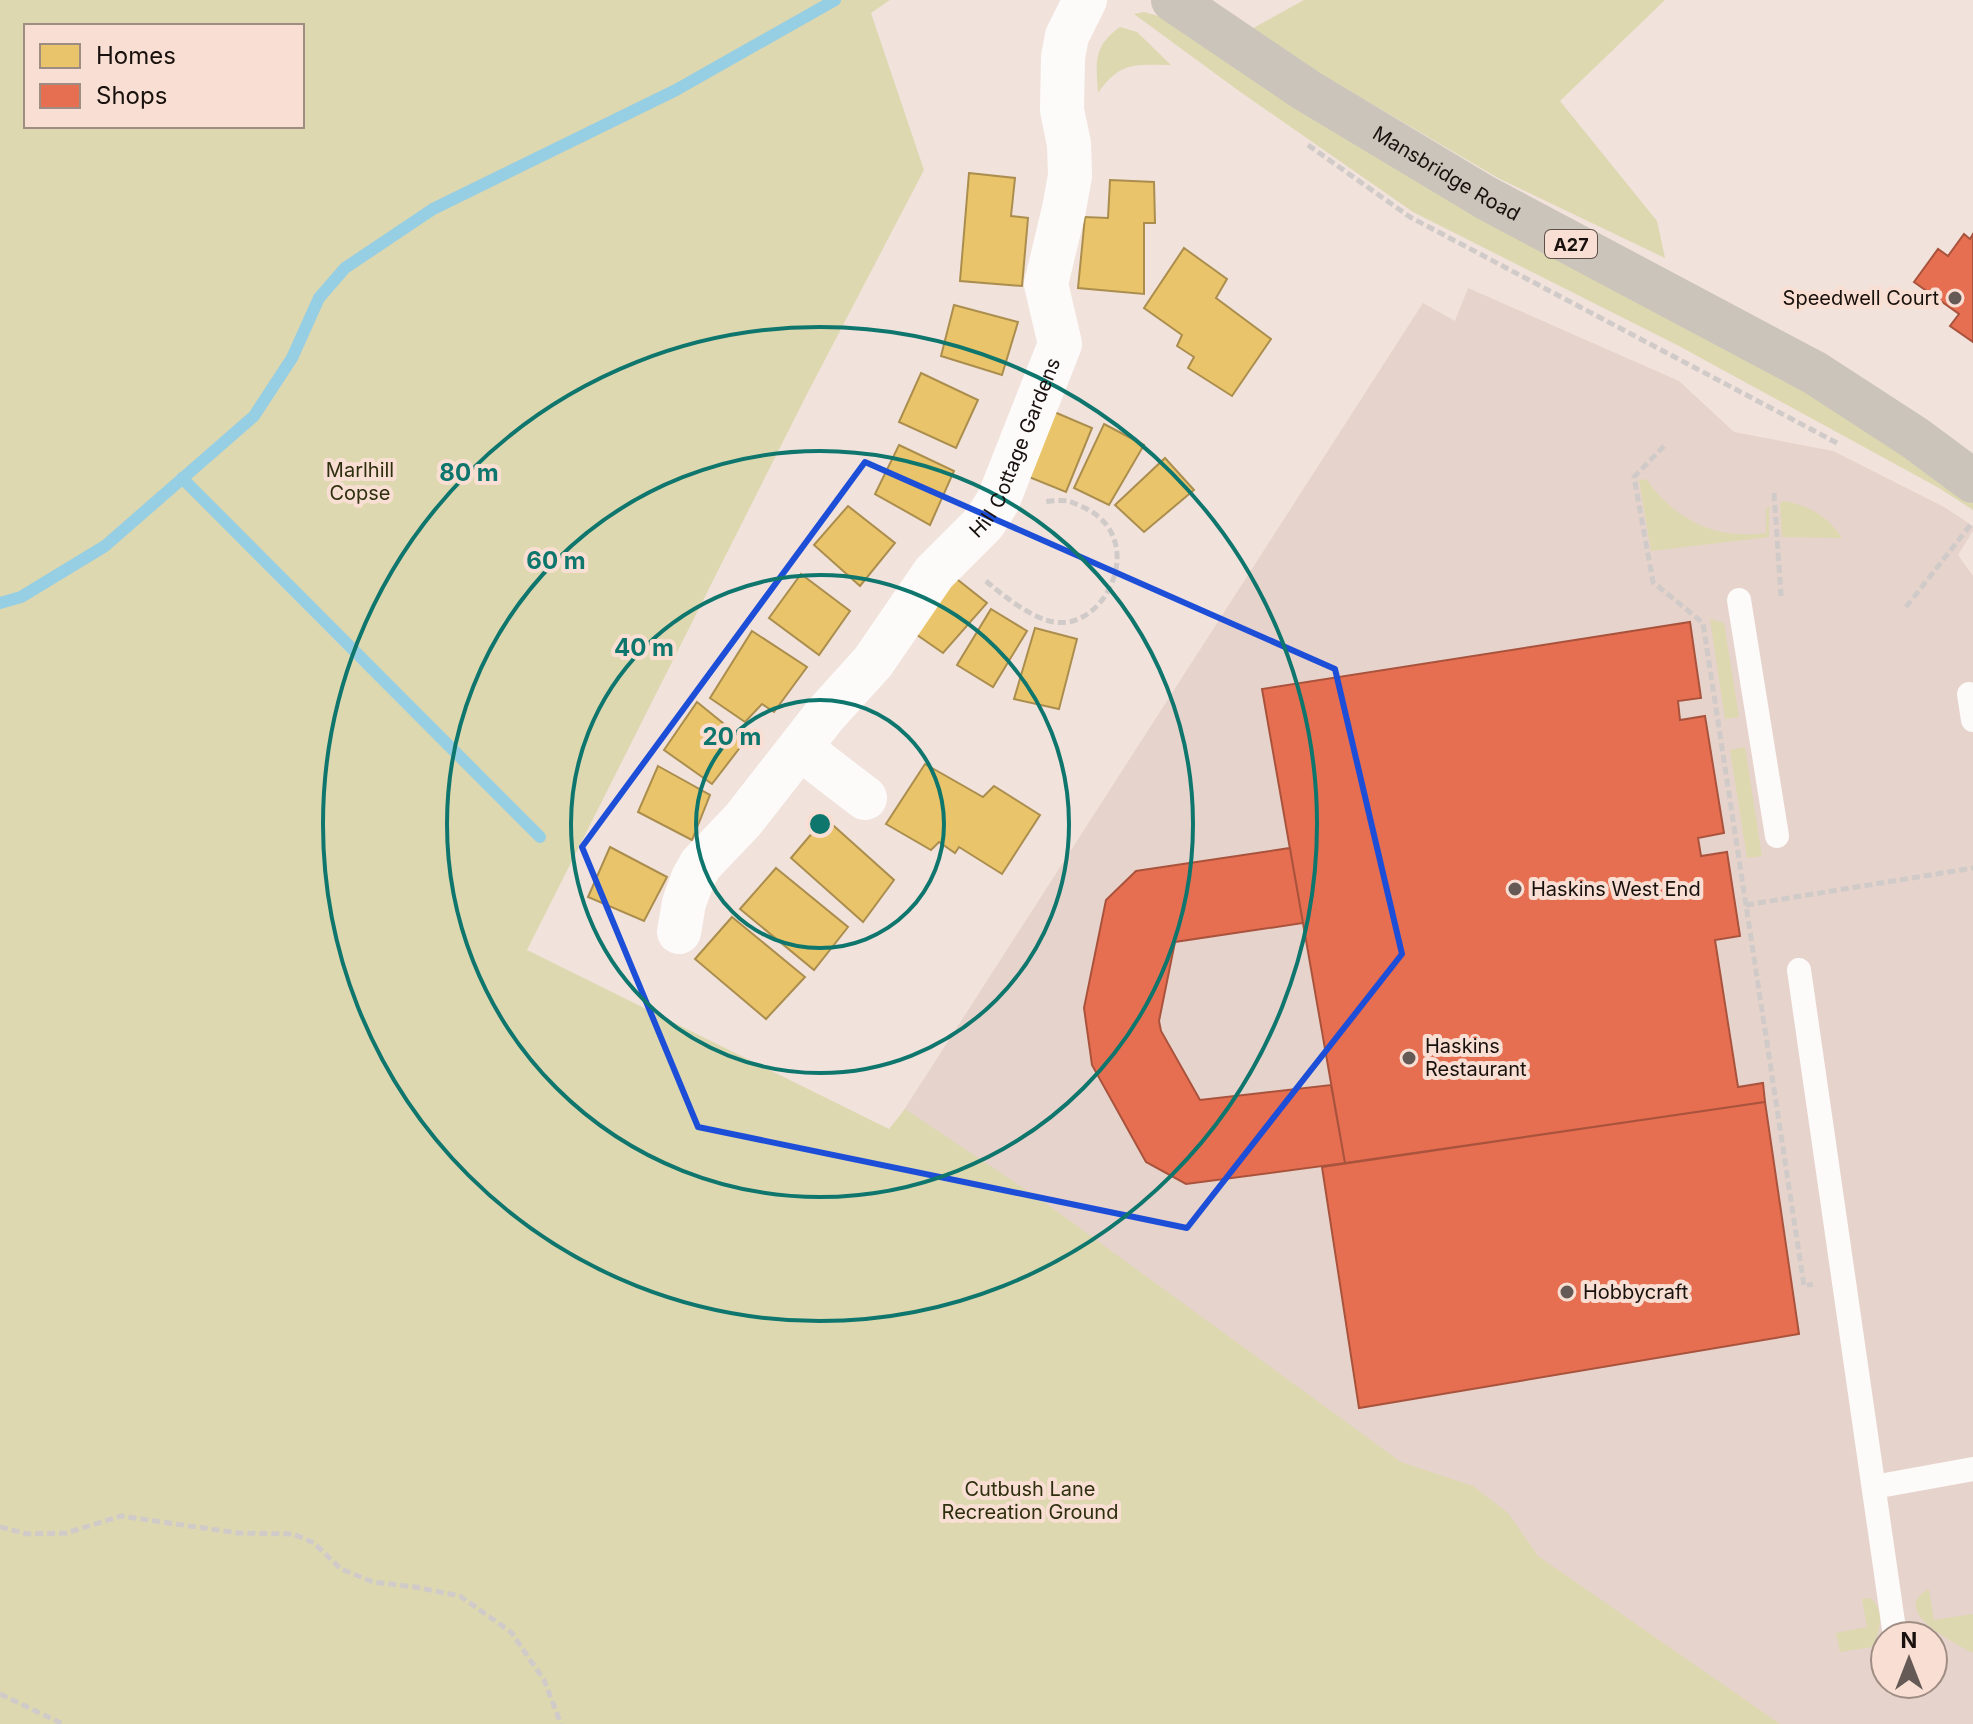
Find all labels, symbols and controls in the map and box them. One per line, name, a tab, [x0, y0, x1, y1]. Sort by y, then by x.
legend	[24, 24, 304, 128]
text: Homes	[96, 41, 176, 70]
text: Shops	[96, 81, 167, 110]
street label: Mansbridge Road	[1368, 121, 1524, 226]
road number: A27	[1545, 230, 1597, 258]
place label: Speedwell Court	[1783, 286, 1939, 310]
marker: Speedwell Court	[1946, 289, 1964, 307]
street label: Hill Cottage Gardens	[964, 354, 1065, 543]
park label: Marlhill Copse	[326, 458, 394, 505]
text: 80 m	[439, 458, 499, 487]
text: 60 m	[526, 546, 586, 575]
text: 40 m	[614, 633, 674, 662]
text: 20 m	[703, 722, 761, 751]
centre of rings	[806, 810, 834, 838]
place label: Haskins West End	[1531, 877, 1701, 901]
marker: Haskins West End	[1506, 880, 1524, 898]
place label: Haskins Restaurant	[1425, 1034, 1527, 1081]
marker: Haskins Restaurant	[1400, 1049, 1418, 1067]
place label: Hobbycraft	[1583, 1280, 1689, 1304]
marker: Hobbycraft	[1558, 1283, 1576, 1301]
park label: Cutbush Lane Recreation Ground	[942, 1477, 1118, 1524]
north arrow	[1869, 1620, 1949, 1700]
text: N	[1901, 1627, 1917, 1653]

